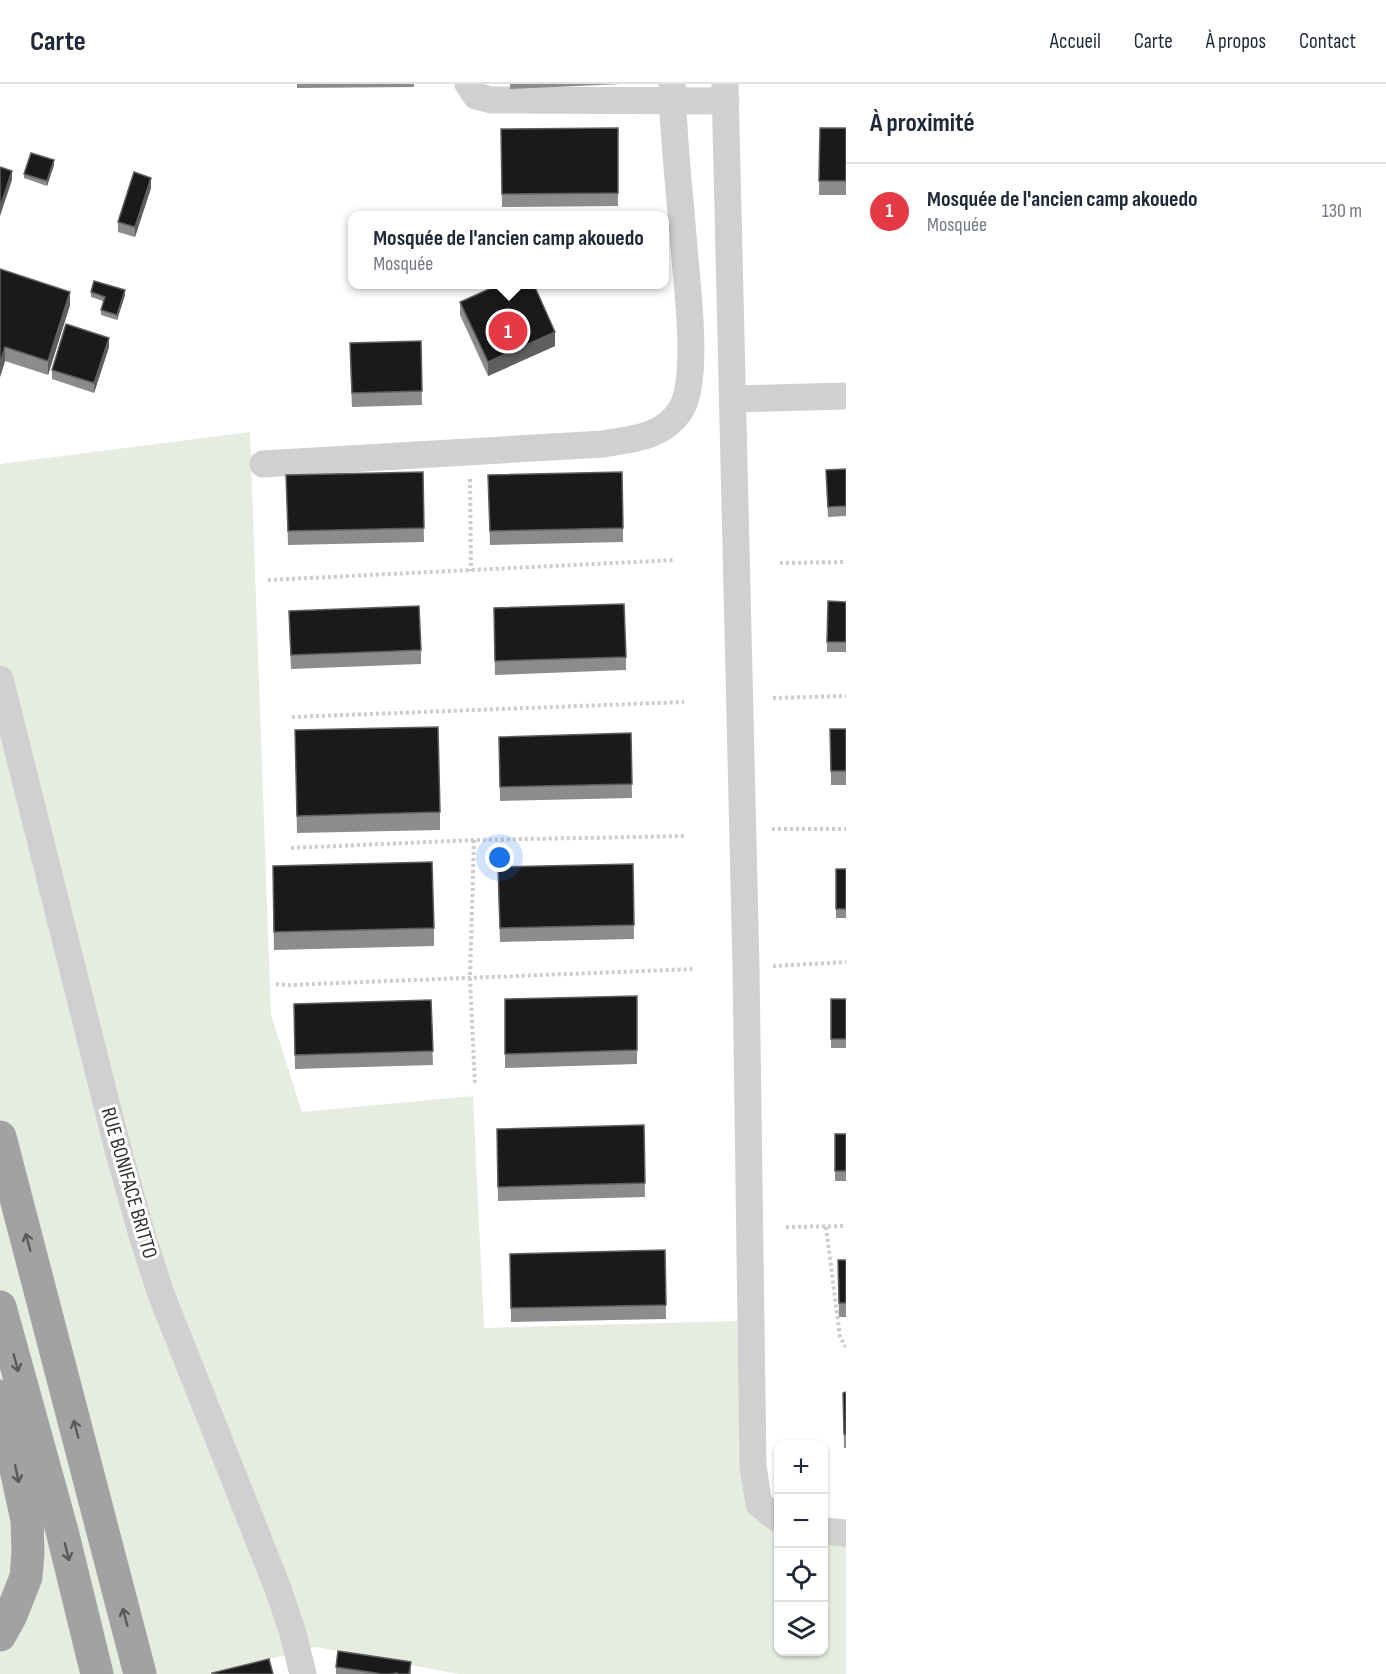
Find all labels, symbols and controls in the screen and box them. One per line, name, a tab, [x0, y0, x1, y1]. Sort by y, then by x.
text: Carte	[30, 25, 86, 58]
text: Accueil	[1050, 29, 1101, 54]
text: Carte	[1134, 29, 1173, 54]
text: À propos	[1206, 29, 1266, 54]
text: Contact	[1299, 29, 1356, 54]
text: À proximité	[870, 108, 975, 139]
text: Mosquée de l'ancien camp akouedo	[927, 186, 1198, 213]
text: 1	[886, 199, 893, 223]
text: 130 m	[1322, 199, 1362, 223]
popup	[348, 211, 669, 289]
text: Mosquée	[927, 213, 987, 237]
text: Mosquée de l'ancien camp akouedo	[373, 225, 644, 252]
text: Mosquée	[373, 252, 433, 276]
pin: 1	[488, 308, 528, 354]
your location	[485, 843, 514, 872]
street label: RUE BONIFACE BRITTO	[95, 1105, 163, 1261]
one-way arrow	[21, 1233, 33, 1252]
one-way arrow	[10, 1354, 22, 1373]
one-way arrow	[70, 1420, 82, 1439]
map controls	[774, 1440, 828, 1656]
button: +	[774, 1440, 828, 1494]
one-way arrow	[12, 1463, 23, 1483]
button: −	[774, 1494, 828, 1548]
one-way arrow	[61, 1542, 73, 1561]
button: locate	[774, 1548, 828, 1602]
button: layers	[774, 1602, 828, 1656]
one-way arrow	[119, 1608, 131, 1627]

